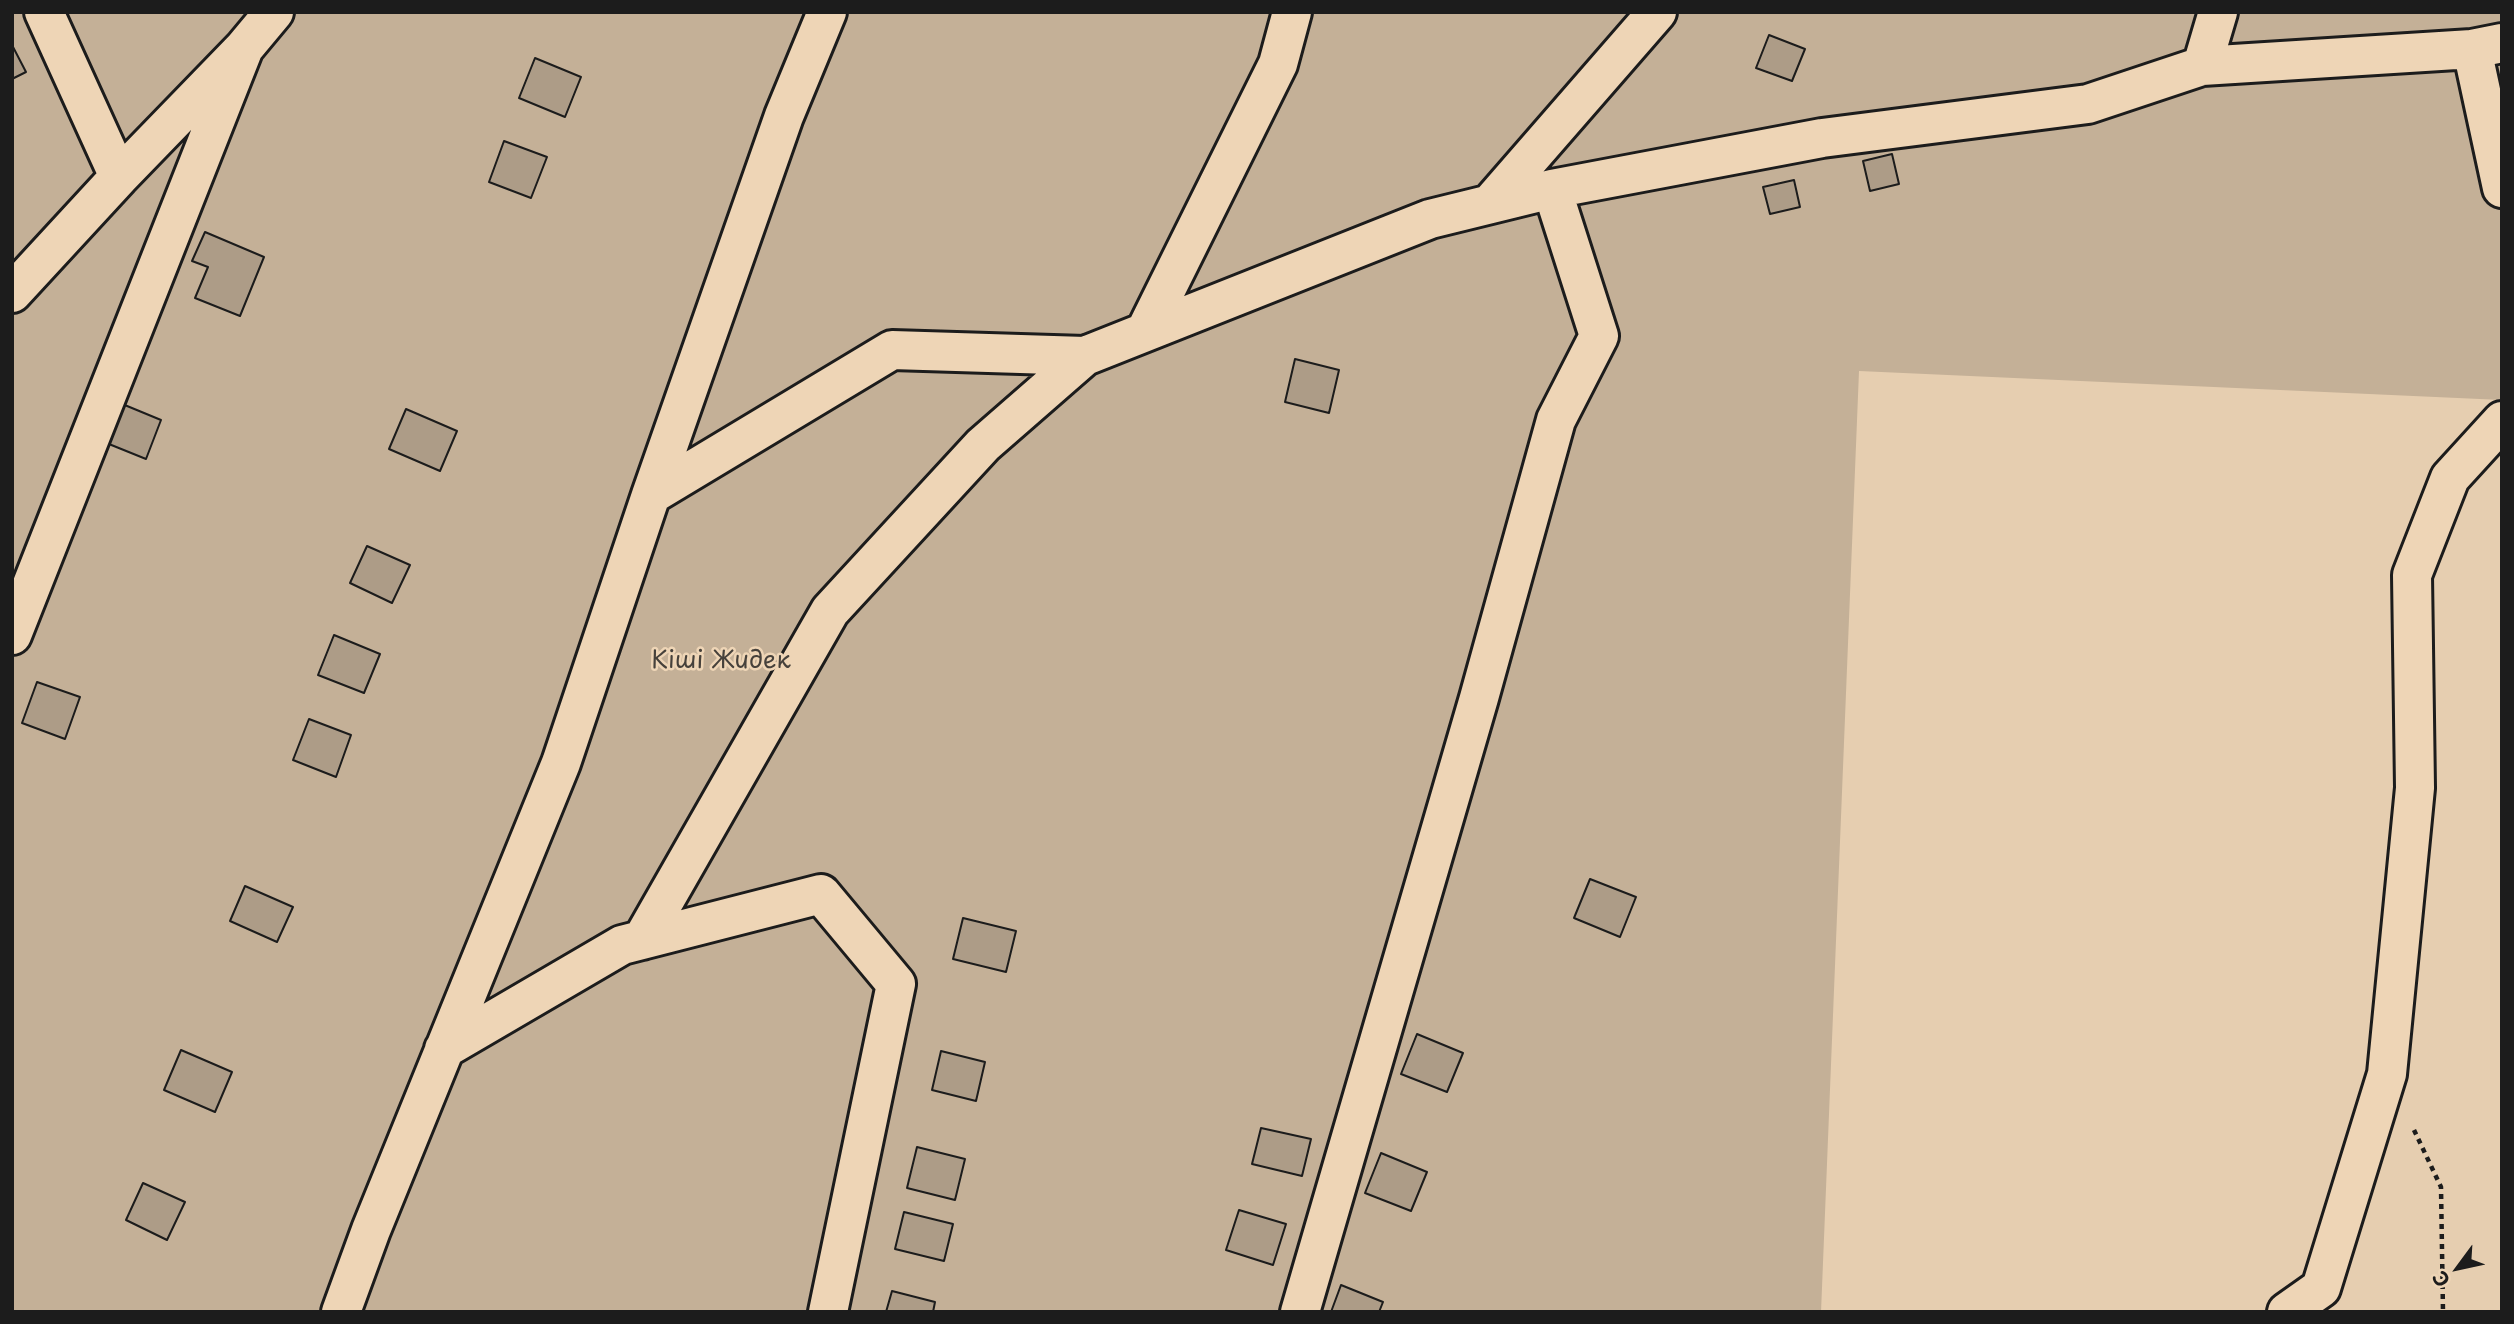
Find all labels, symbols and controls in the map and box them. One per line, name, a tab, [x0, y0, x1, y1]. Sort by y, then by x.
park label: Кіші Жидек	[651, 647, 791, 675]
north arrow	[2423, 1233, 2493, 1303]
text: С	[2425, 1266, 2456, 1293]

